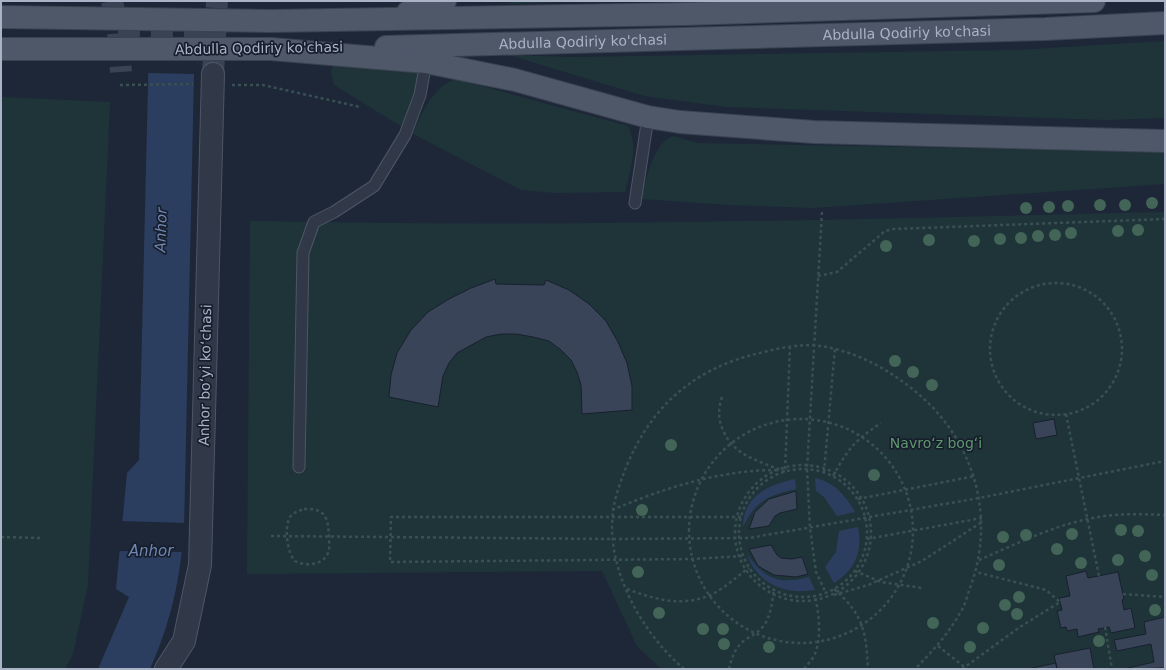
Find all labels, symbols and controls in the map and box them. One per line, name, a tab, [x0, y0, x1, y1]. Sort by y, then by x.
street label: Abdulla Qodiriy ko'chasi	[822, 22, 991, 43]
street label: Abdulla Qodiriy ko'chasi	[499, 31, 667, 52]
street label: Abdulla Qodiriy ko'chasi	[175, 39, 343, 57]
water label: Anhor	[151, 207, 171, 254]
street label: Anhor boʻyi koʻchasi	[196, 304, 214, 446]
park label: Navroʻz bogʻi	[890, 435, 982, 451]
water label: Anhor	[128, 542, 174, 560]

